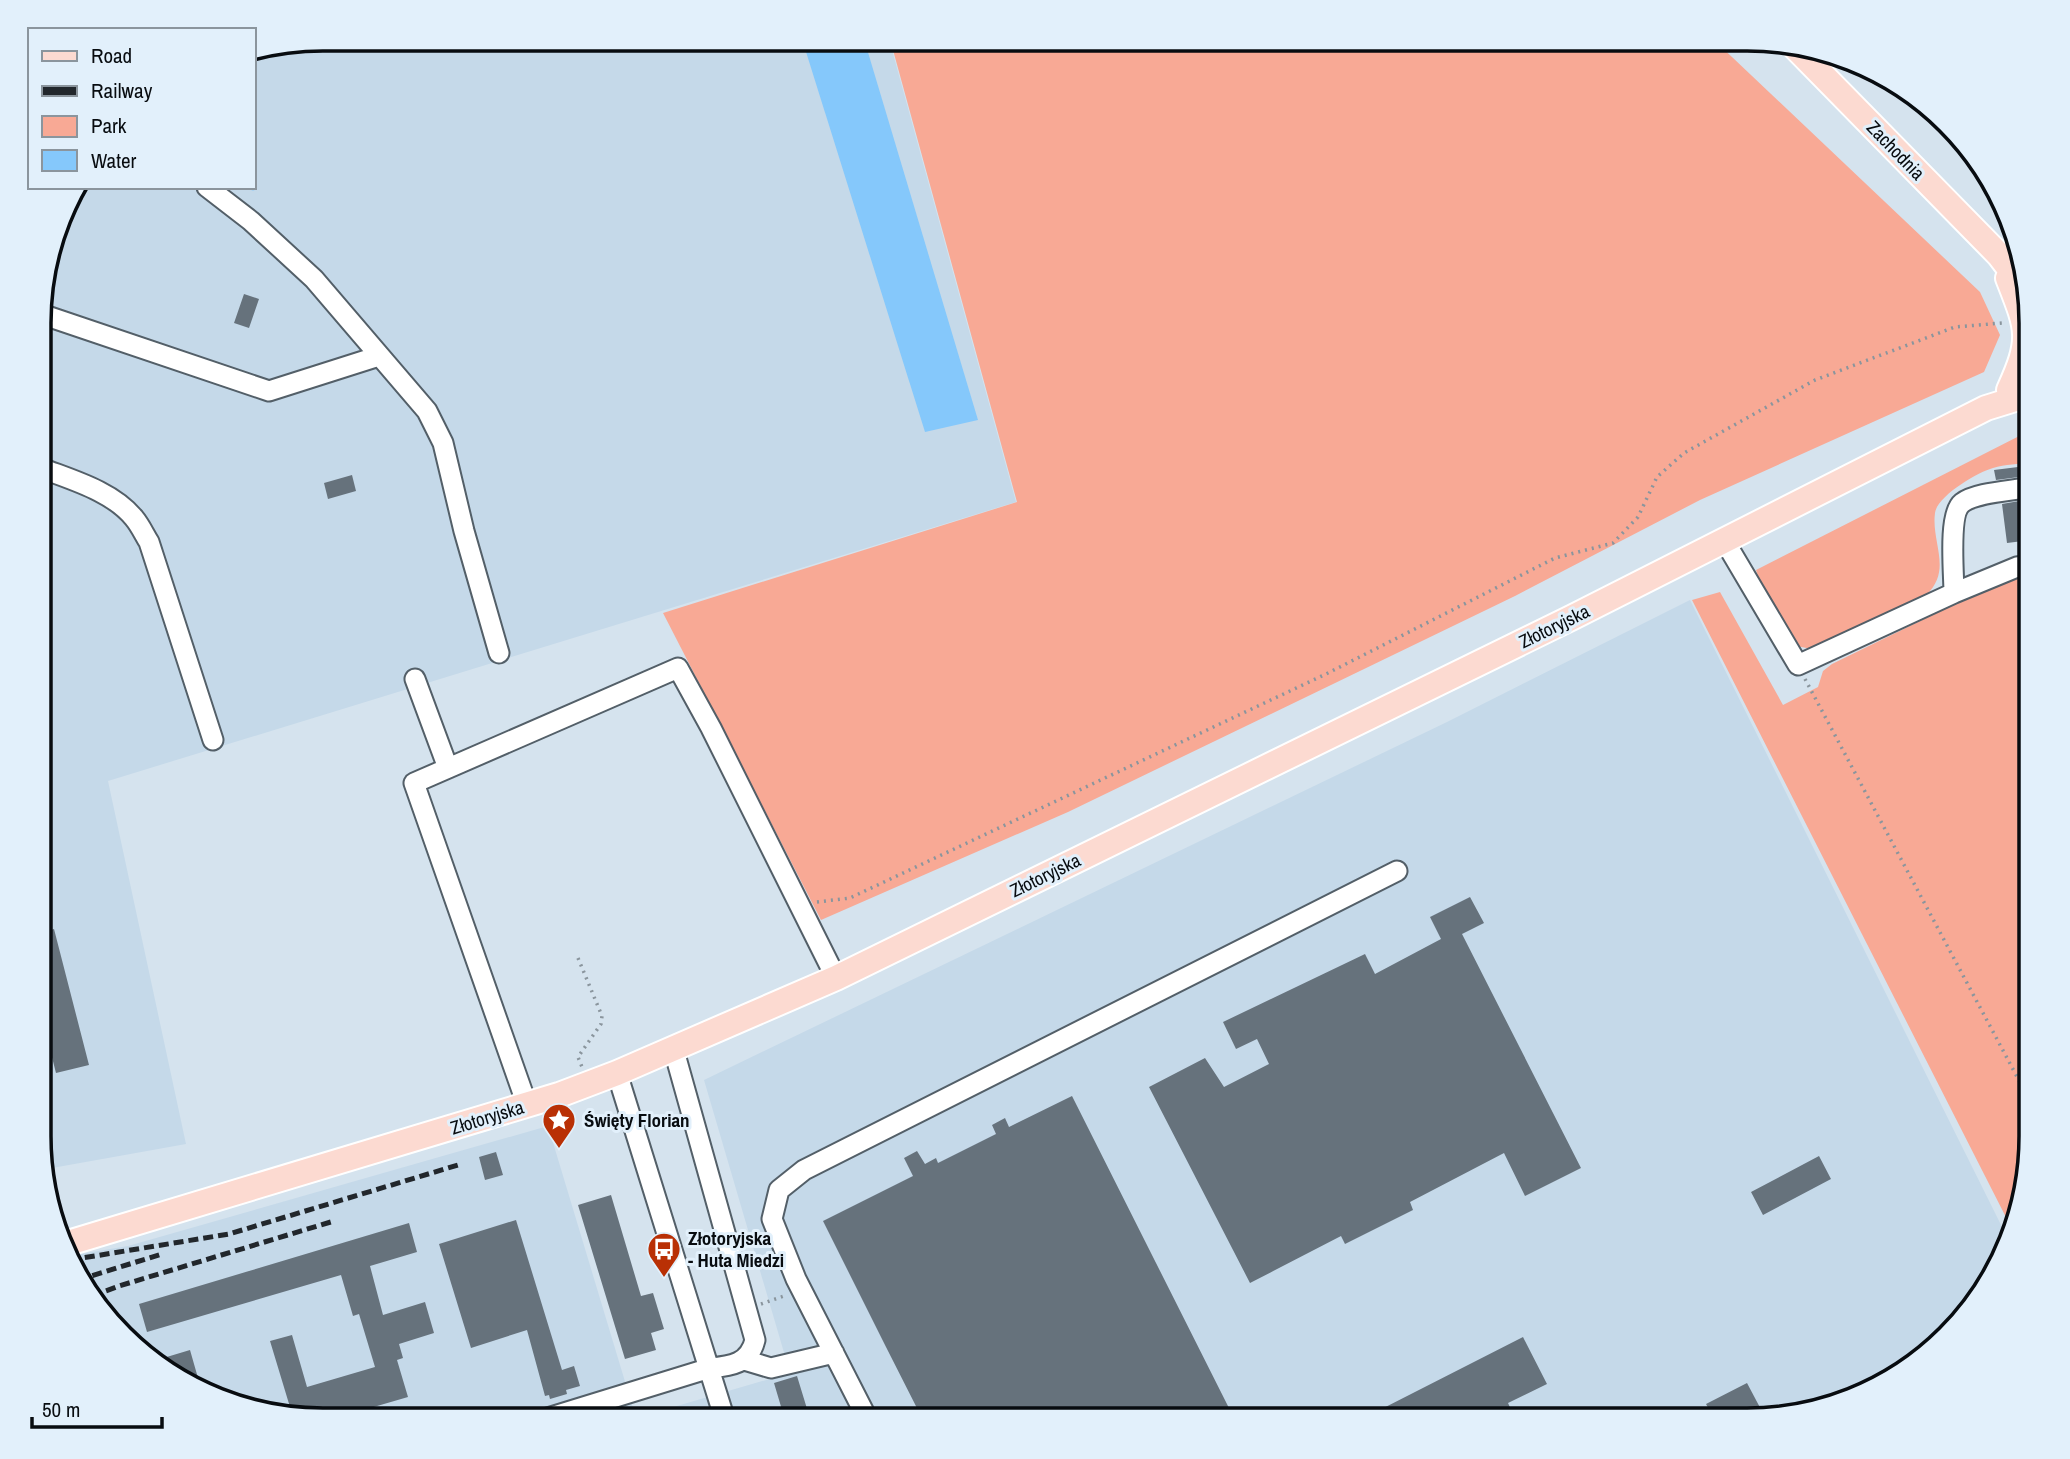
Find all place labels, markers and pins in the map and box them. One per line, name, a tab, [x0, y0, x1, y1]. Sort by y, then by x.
place icon: Święty Florian	[540, 1101, 578, 1150]
place label: Święty Florian	[584, 1107, 690, 1133]
place label: Złotoryjska - Huta Miedzi	[688, 1225, 784, 1273]
bus stop icon: Złotoryjska - Huta Miedzi	[645, 1230, 683, 1279]

